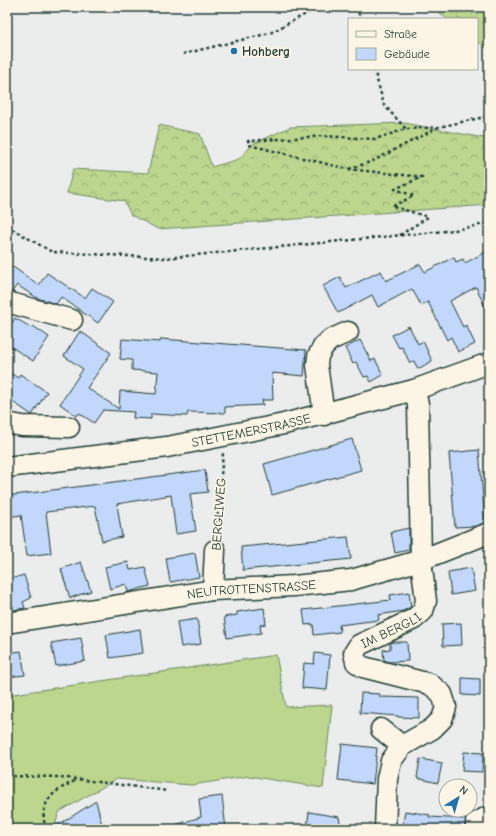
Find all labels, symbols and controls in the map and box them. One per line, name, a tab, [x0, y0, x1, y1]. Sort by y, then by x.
legend	[348, 18, 478, 70]
text: Straße	[384, 27, 417, 41]
place label: Hohberg	[242, 44, 290, 59]
marker: Hohberg	[229, 46, 239, 56]
text: Gebäude	[384, 47, 430, 61]
street label: STETTEMERSTRASSE	[190, 410, 313, 450]
street label: BERGLIWEG	[208, 477, 229, 551]
street label: NEUTROTTENSTRASSE	[186, 577, 317, 602]
street label: IM BERGLI	[358, 609, 424, 651]
north arrow	[438, 778, 478, 818]
text: N	[457, 783, 470, 798]

